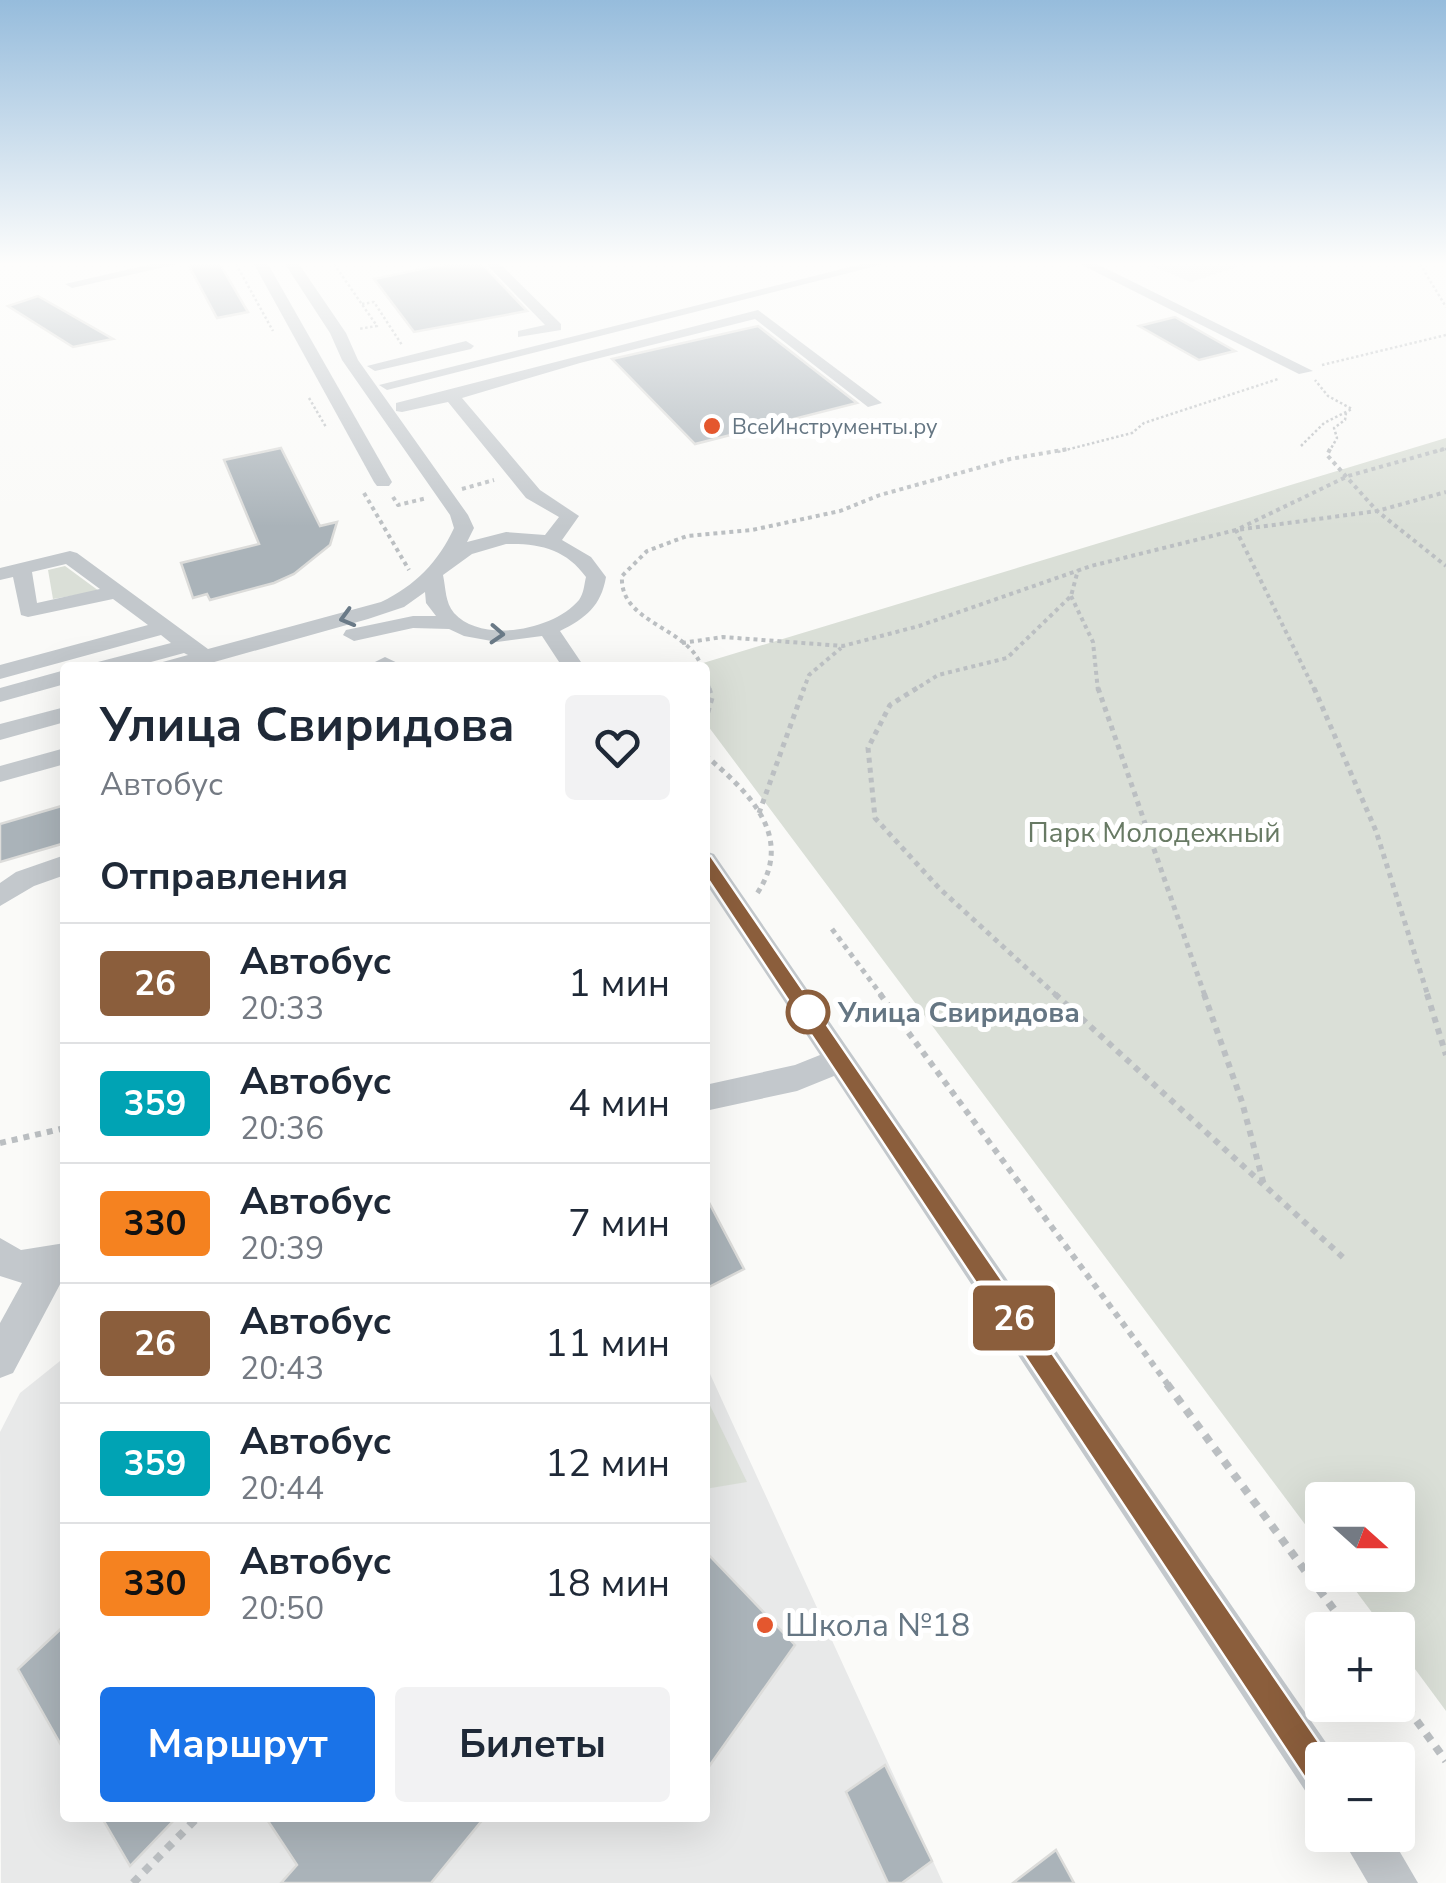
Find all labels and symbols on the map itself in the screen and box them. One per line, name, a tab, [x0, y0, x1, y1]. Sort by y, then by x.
place label: ВсеИнструменты.ру	[732, 412, 938, 442]
marker: ВсеИнструменты.ру	[701, 415, 723, 437]
one-way arrow	[339, 606, 356, 627]
one-way arrow	[489, 623, 505, 644]
park label: Парк Молодежный	[1027, 814, 1281, 852]
marker: Улица Свиридова	[787, 991, 829, 1033]
place label: Улица Свиридова	[837, 994, 1080, 1032]
line badge: 26	[969, 1286, 1059, 1350]
north arrow	[1305, 1482, 1415, 1592]
place label: Школа №18	[785, 1604, 970, 1647]
marker: Школа №18	[754, 1614, 776, 1636]

